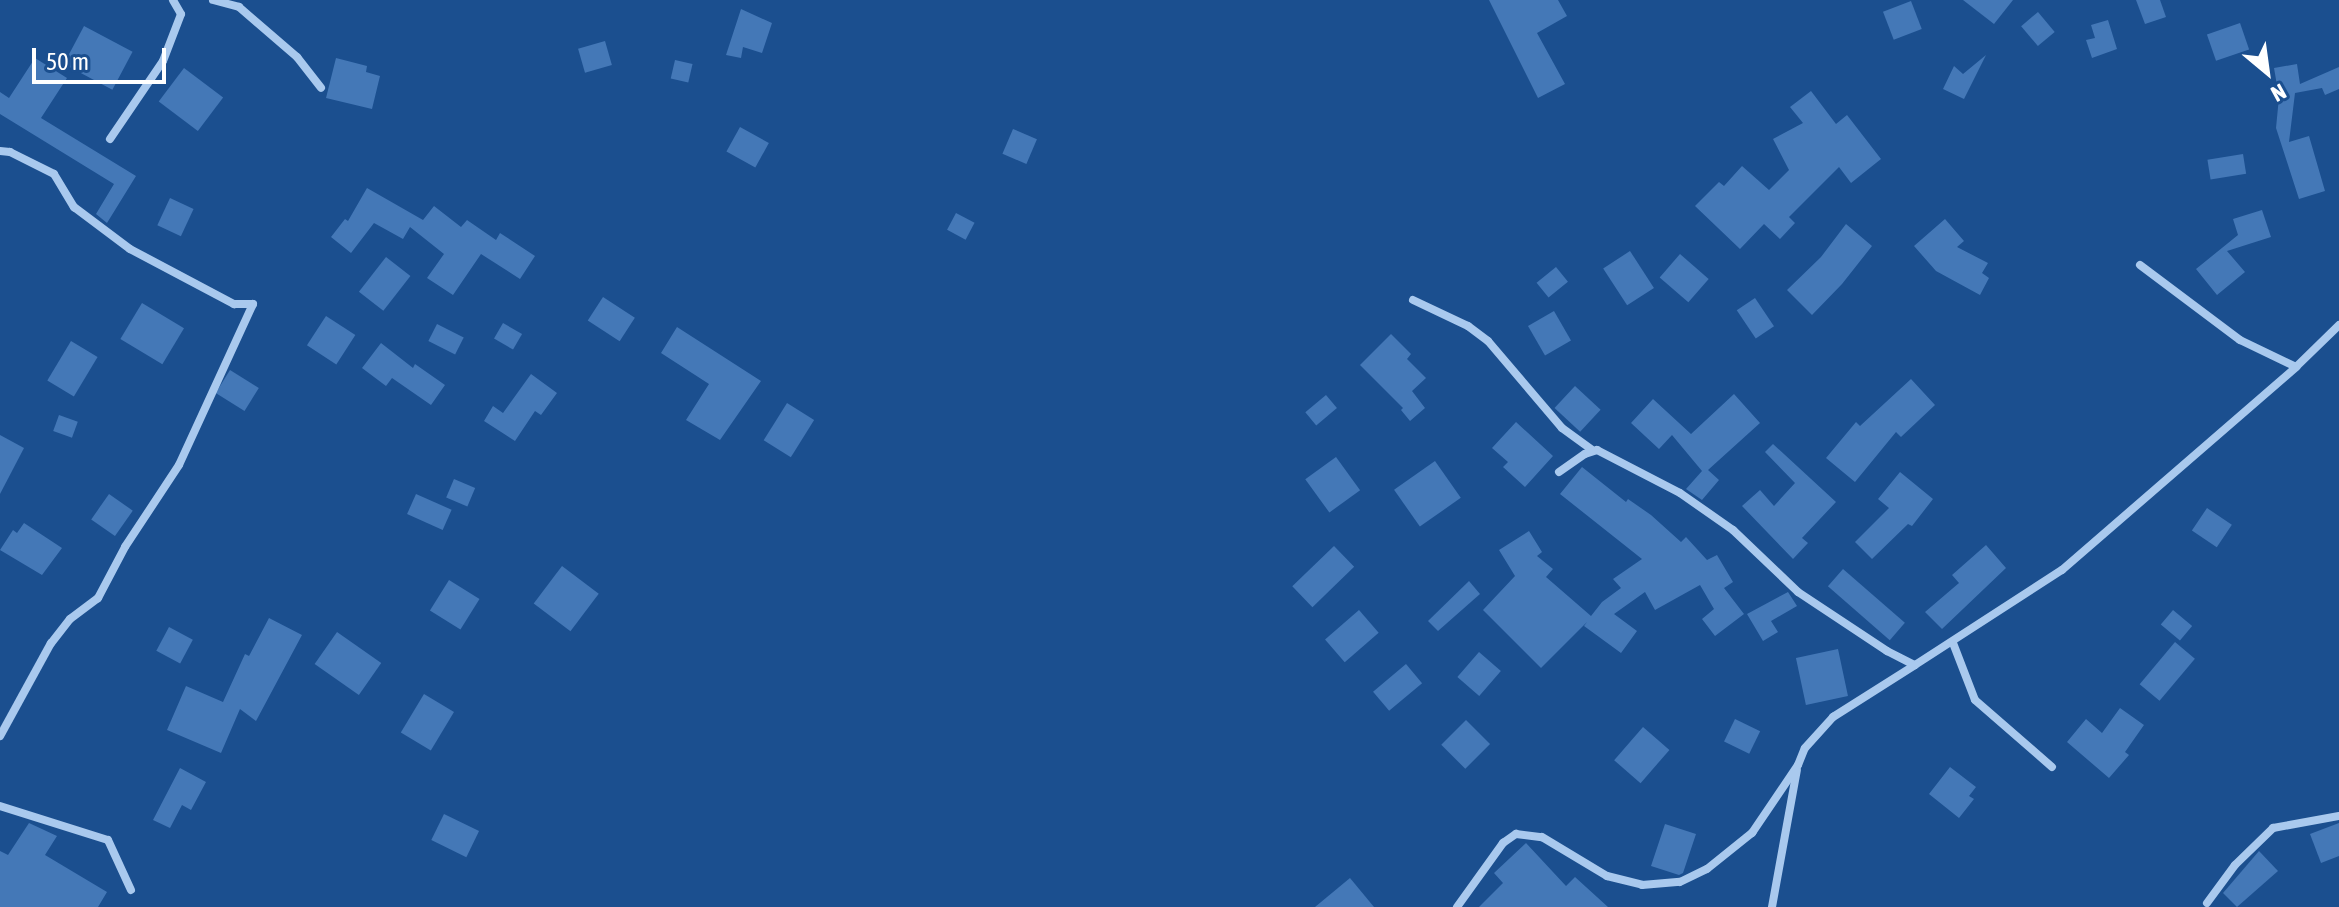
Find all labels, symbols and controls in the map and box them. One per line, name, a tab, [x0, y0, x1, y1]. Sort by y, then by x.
scale bar	[36, 32, 170, 82]
north arrow	[2227, 32, 2307, 112]
text: 50 m	[46, 48, 89, 75]
text: N	[2267, 78, 2291, 108]

